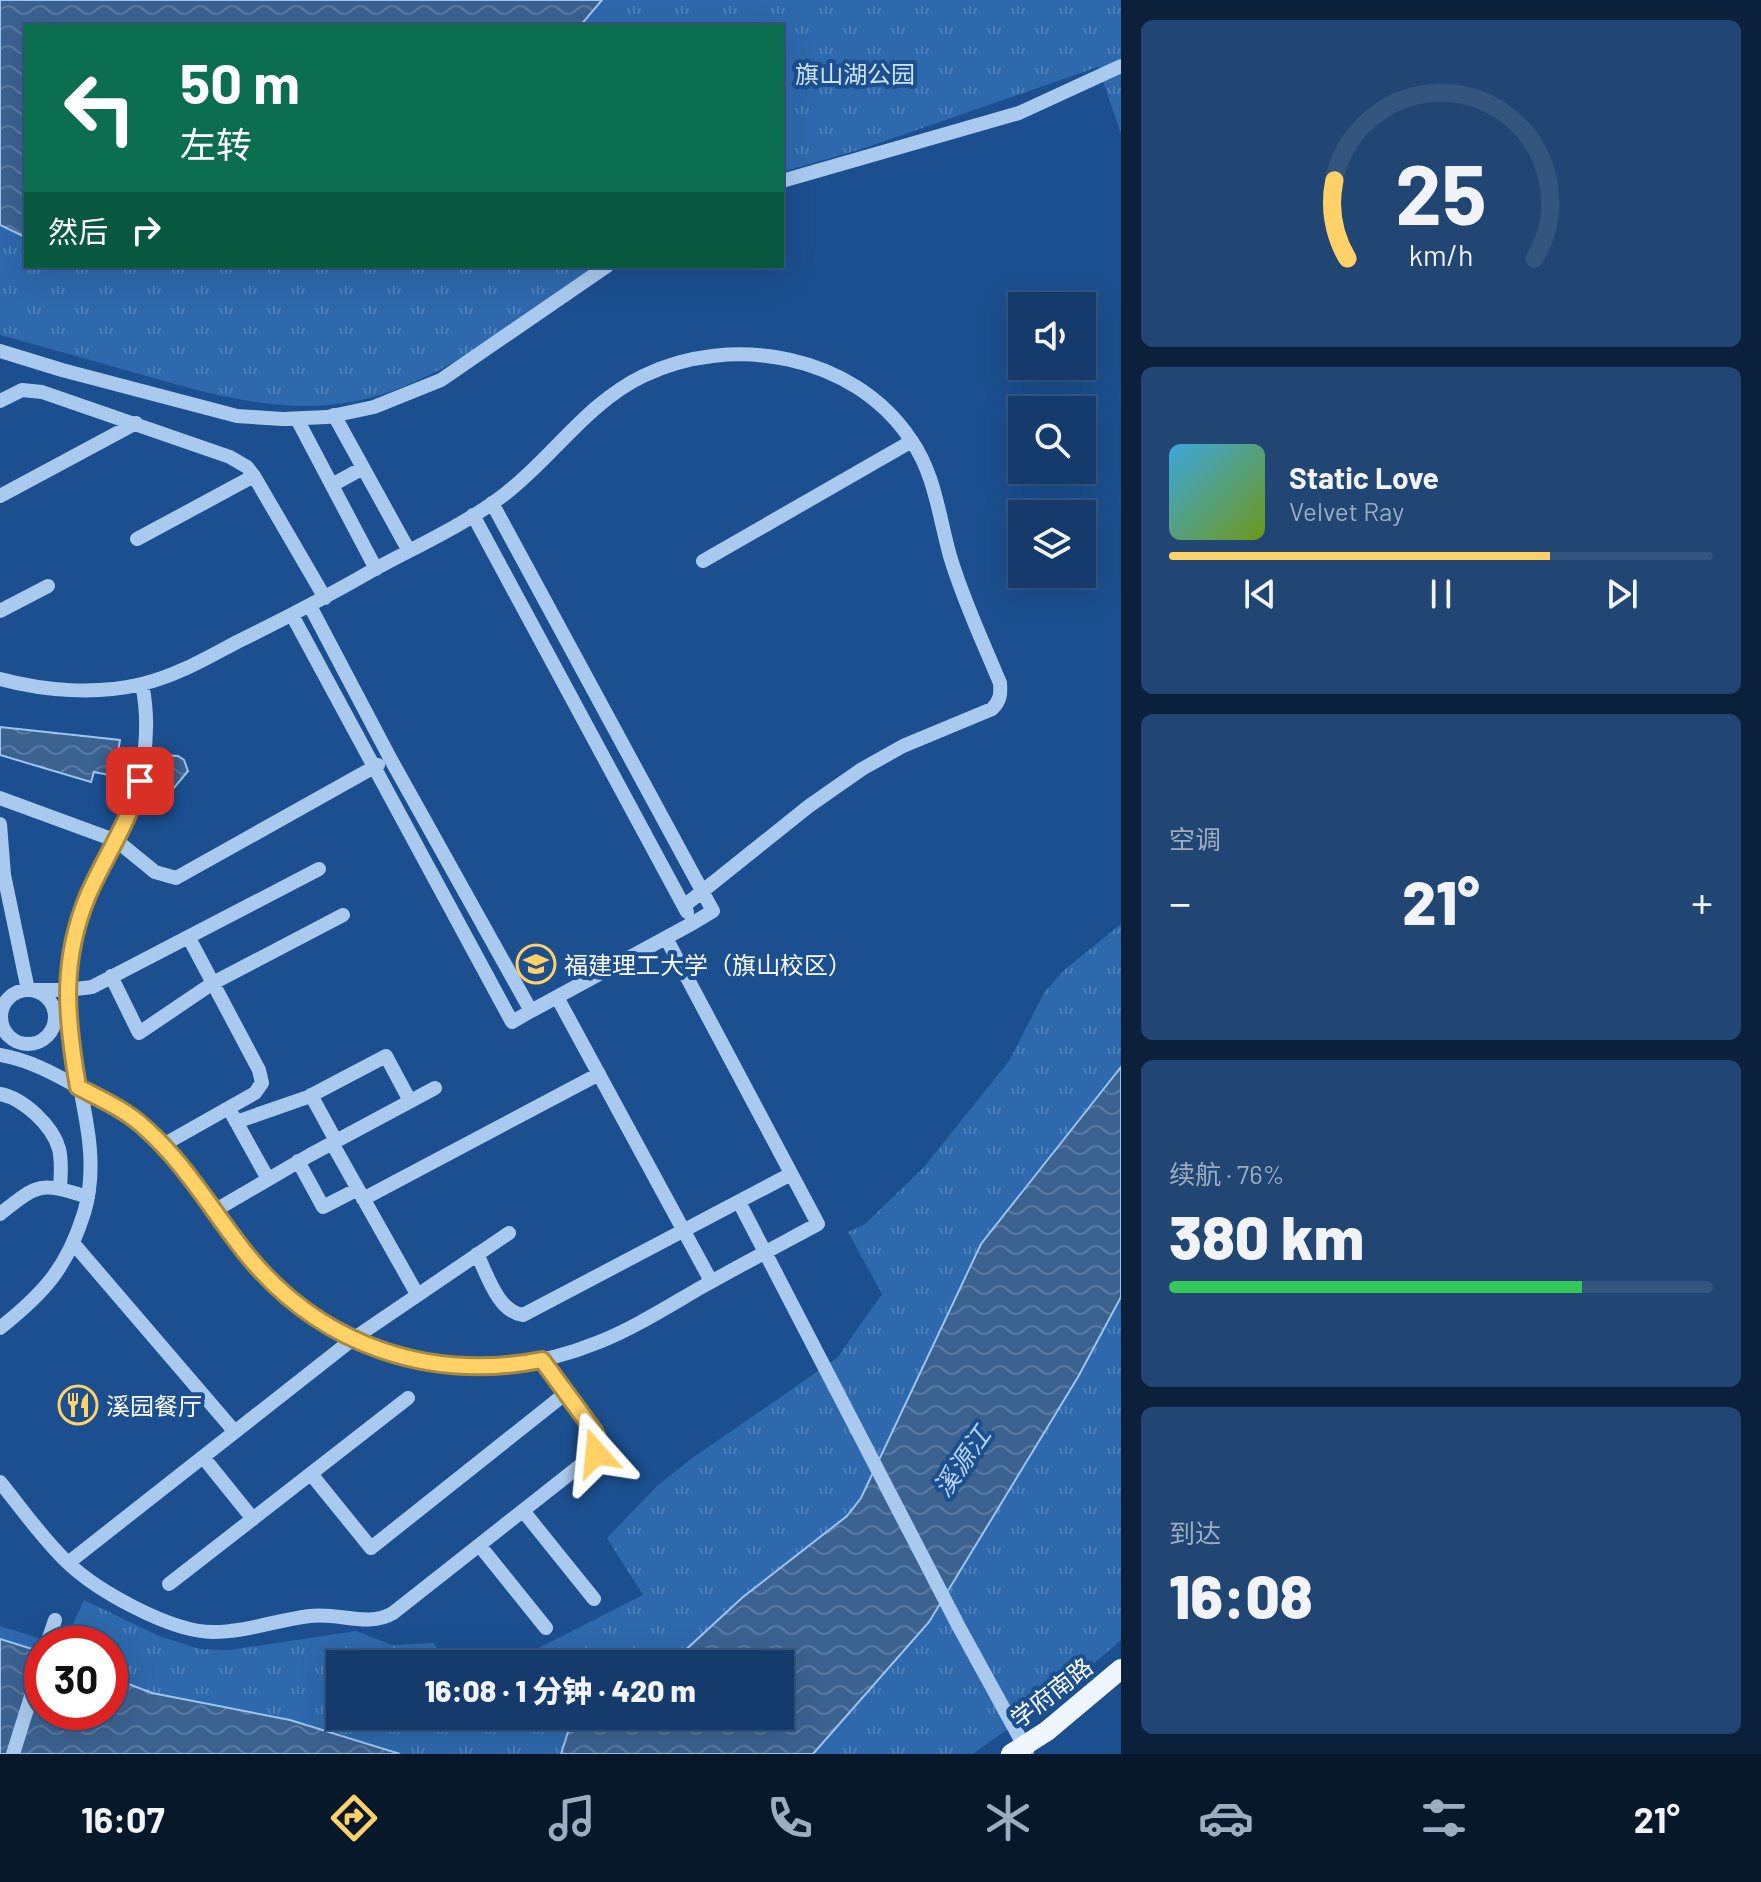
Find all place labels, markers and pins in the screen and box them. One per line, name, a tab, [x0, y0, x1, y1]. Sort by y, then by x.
pin	[106, 747, 174, 815]
school or university icon: 福建理工大学（旗山校区）	[515, 943, 557, 985]
place label: 福建理工大学（旗山校区）	[564, 950, 852, 979]
restaurant icon: 溪园餐厅	[57, 1384, 99, 1426]
place label: 溪园餐厅	[106, 1391, 202, 1420]

